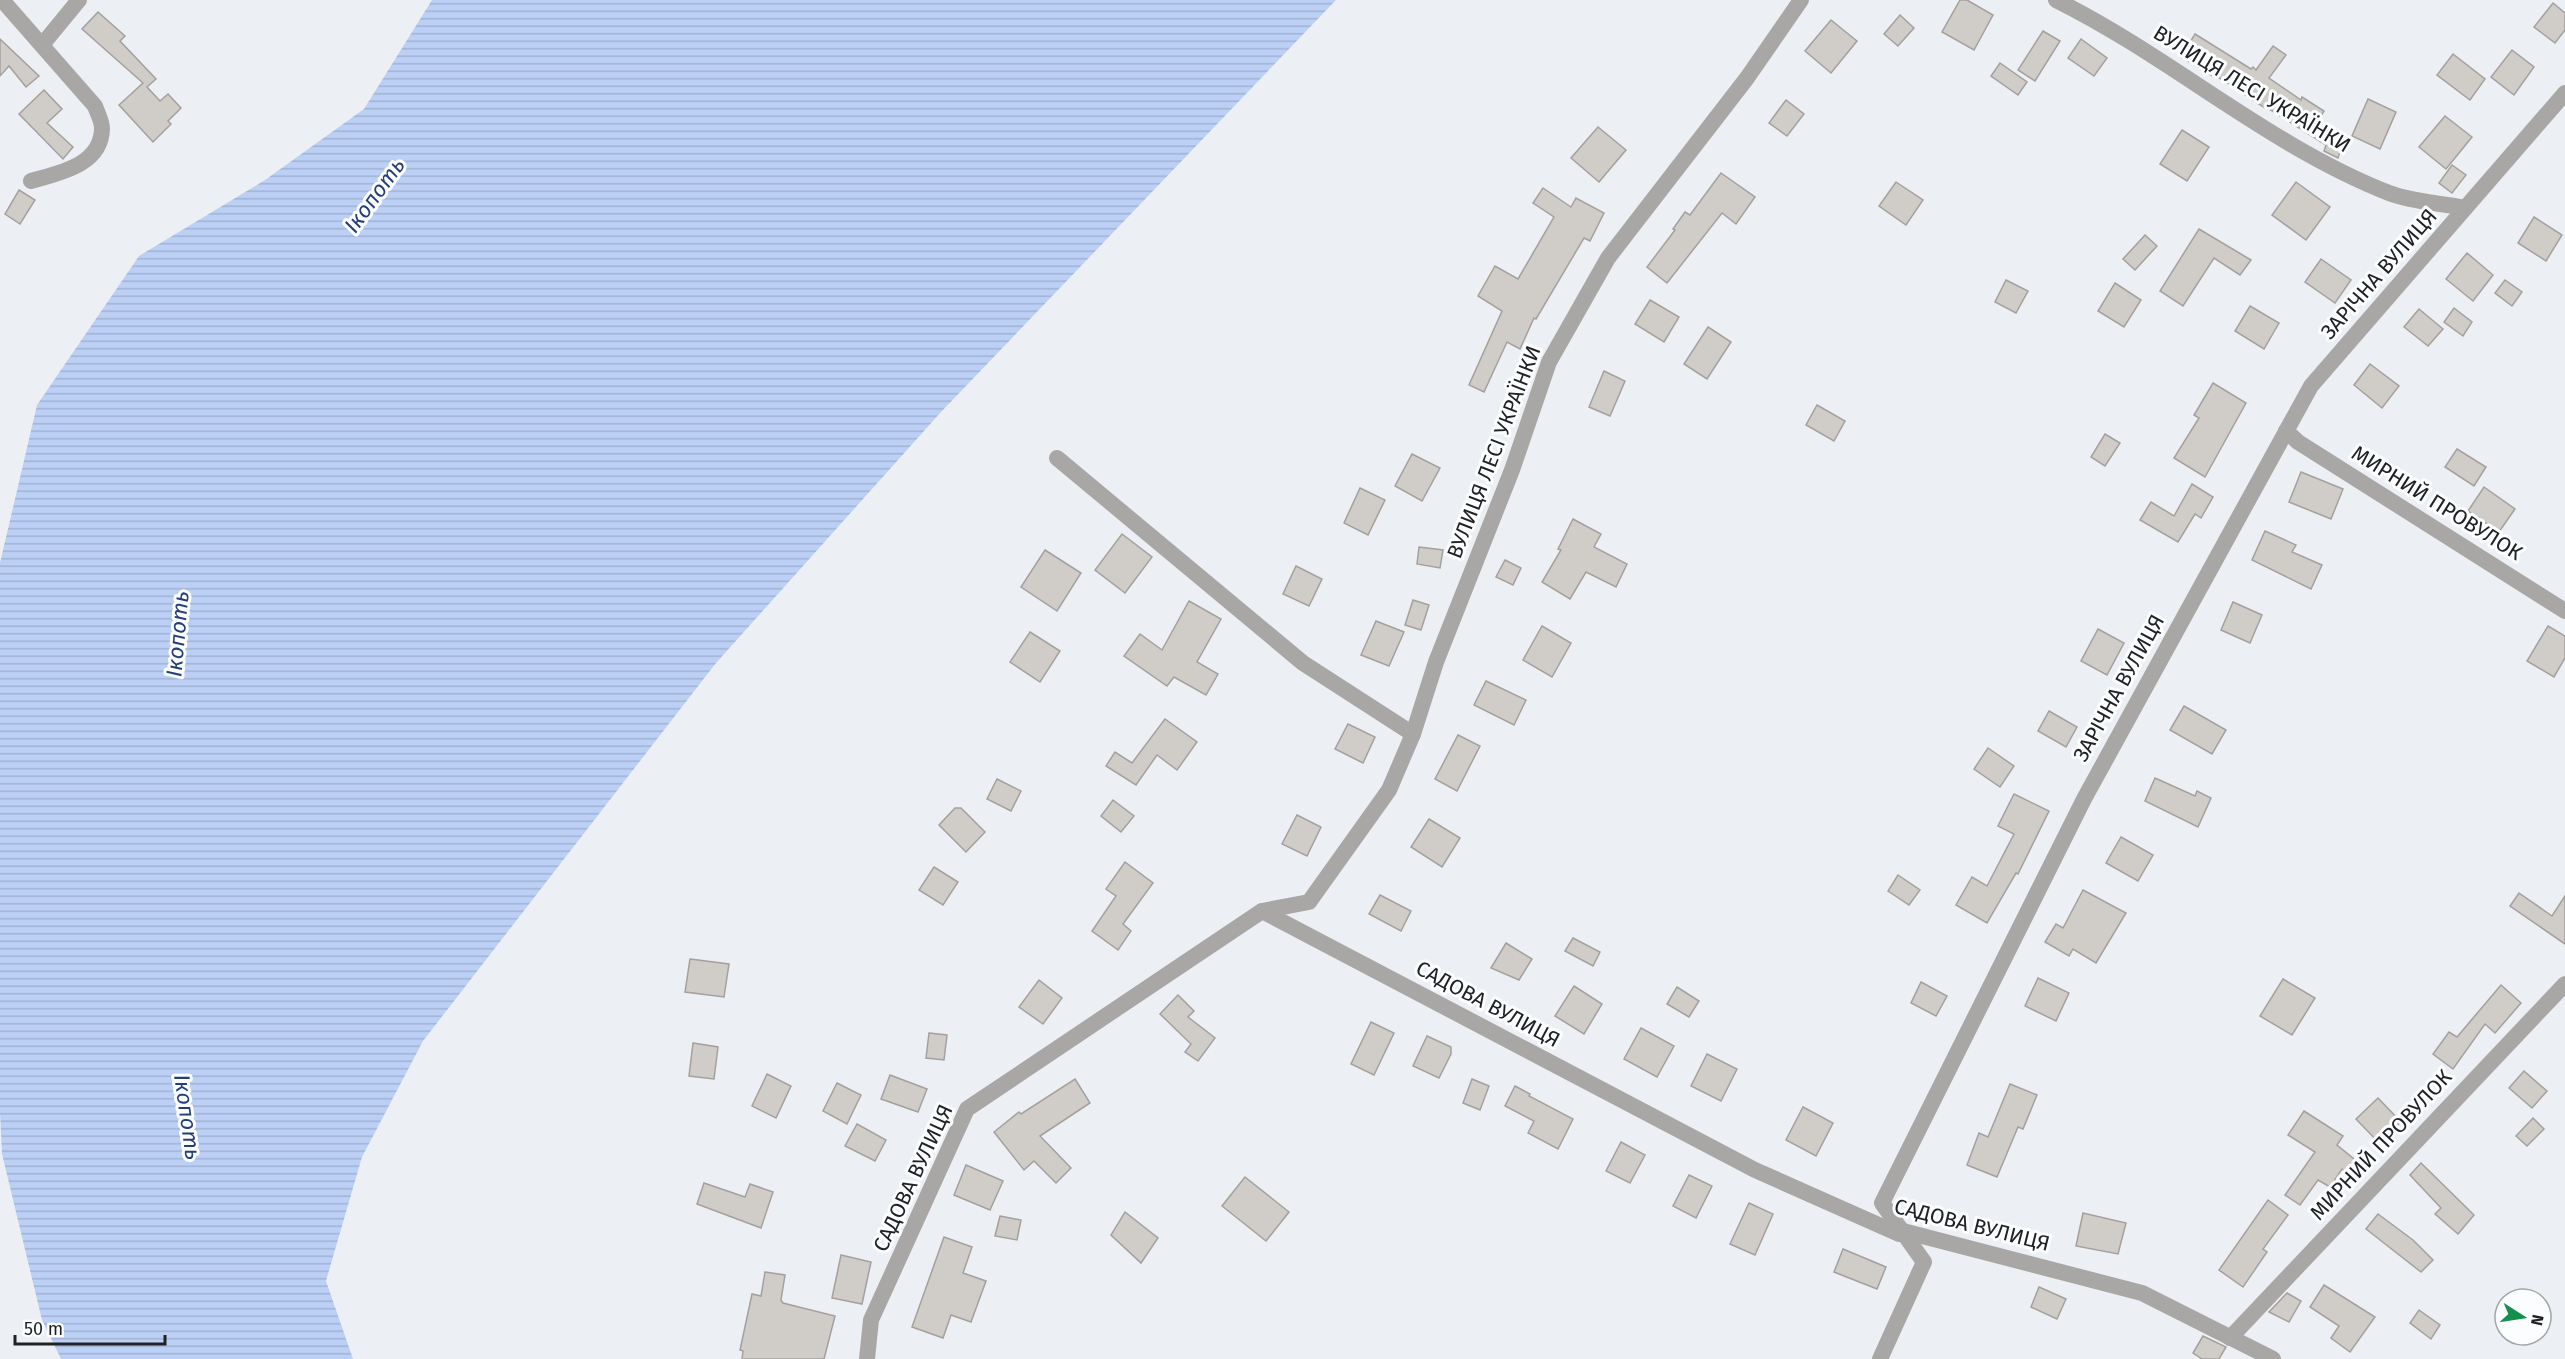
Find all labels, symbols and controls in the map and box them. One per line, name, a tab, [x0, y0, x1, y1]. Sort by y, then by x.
street label: ВУЛИЦЯ ЛЕСІ УКРАЇНКИ	[2149, 20, 2355, 158]
water label: Ікопоть	[338, 153, 411, 238]
street label: ЗАРІЧНА ВУЛИЦЯ	[2315, 204, 2443, 344]
street label: ВУЛИЦЯ ЛЕСІ УКРАЇНКИ	[1441, 342, 1547, 562]
street label: МИРНИЙ ПРОВУЛОК	[2347, 440, 2528, 566]
water label: Ікопоть	[160, 590, 195, 678]
street label: ЗАРІЧНА ВУЛИЦЯ	[2068, 610, 2170, 766]
street label: САДОВА ВУЛИЦЯ	[1412, 955, 1564, 1053]
street label: МИРНИЙ ПРОВУЛОК	[2305, 1064, 2458, 1226]
water label: Ікопоть	[168, 1073, 207, 1162]
street label: САДОВА ВУЛИЦЯ	[868, 1100, 958, 1256]
street label: САДОВА ВУЛИЦЯ	[1892, 1193, 2052, 1257]
north arrow	[2493, 1287, 2553, 1347]
scale bar	[15, 1308, 165, 1346]
text: N	[2527, 1313, 2548, 1327]
text: 50 m	[24, 1318, 63, 1340]

